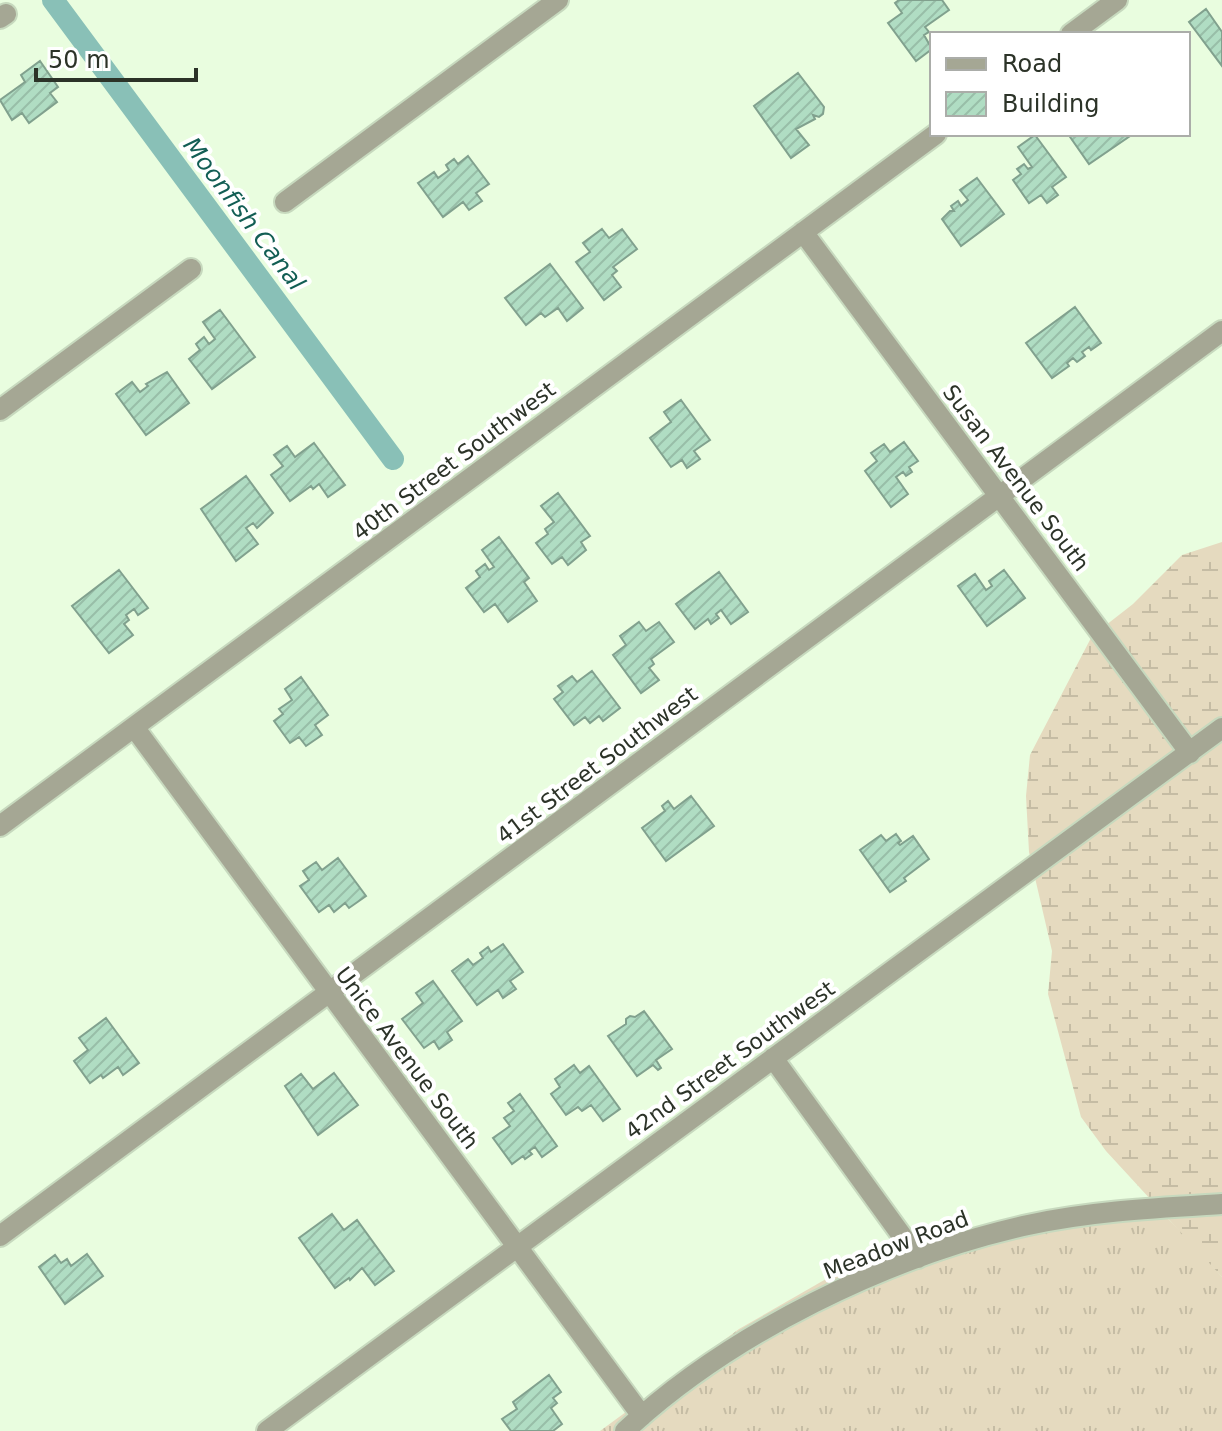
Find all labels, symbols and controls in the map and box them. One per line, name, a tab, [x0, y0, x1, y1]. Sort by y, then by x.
scale bar	[36, 32, 196, 82]
legend	[930, 32, 1190, 136]
text: 50 m	[48, 46, 110, 74]
text: Road	[1002, 50, 1062, 78]
text: Building	[1002, 90, 1099, 118]
water label: Moonfish Canal	[177, 132, 311, 296]
street label: 40th Street Southwest	[348, 376, 560, 545]
street label: Susan Avenue South	[938, 380, 1094, 576]
street label: 41st Street Southwest	[492, 681, 702, 849]
street label: Unice Avenue South	[330, 962, 484, 1154]
street label: 42nd Street Southwest	[621, 976, 840, 1144]
street label: Meadow Road	[820, 1206, 972, 1284]

